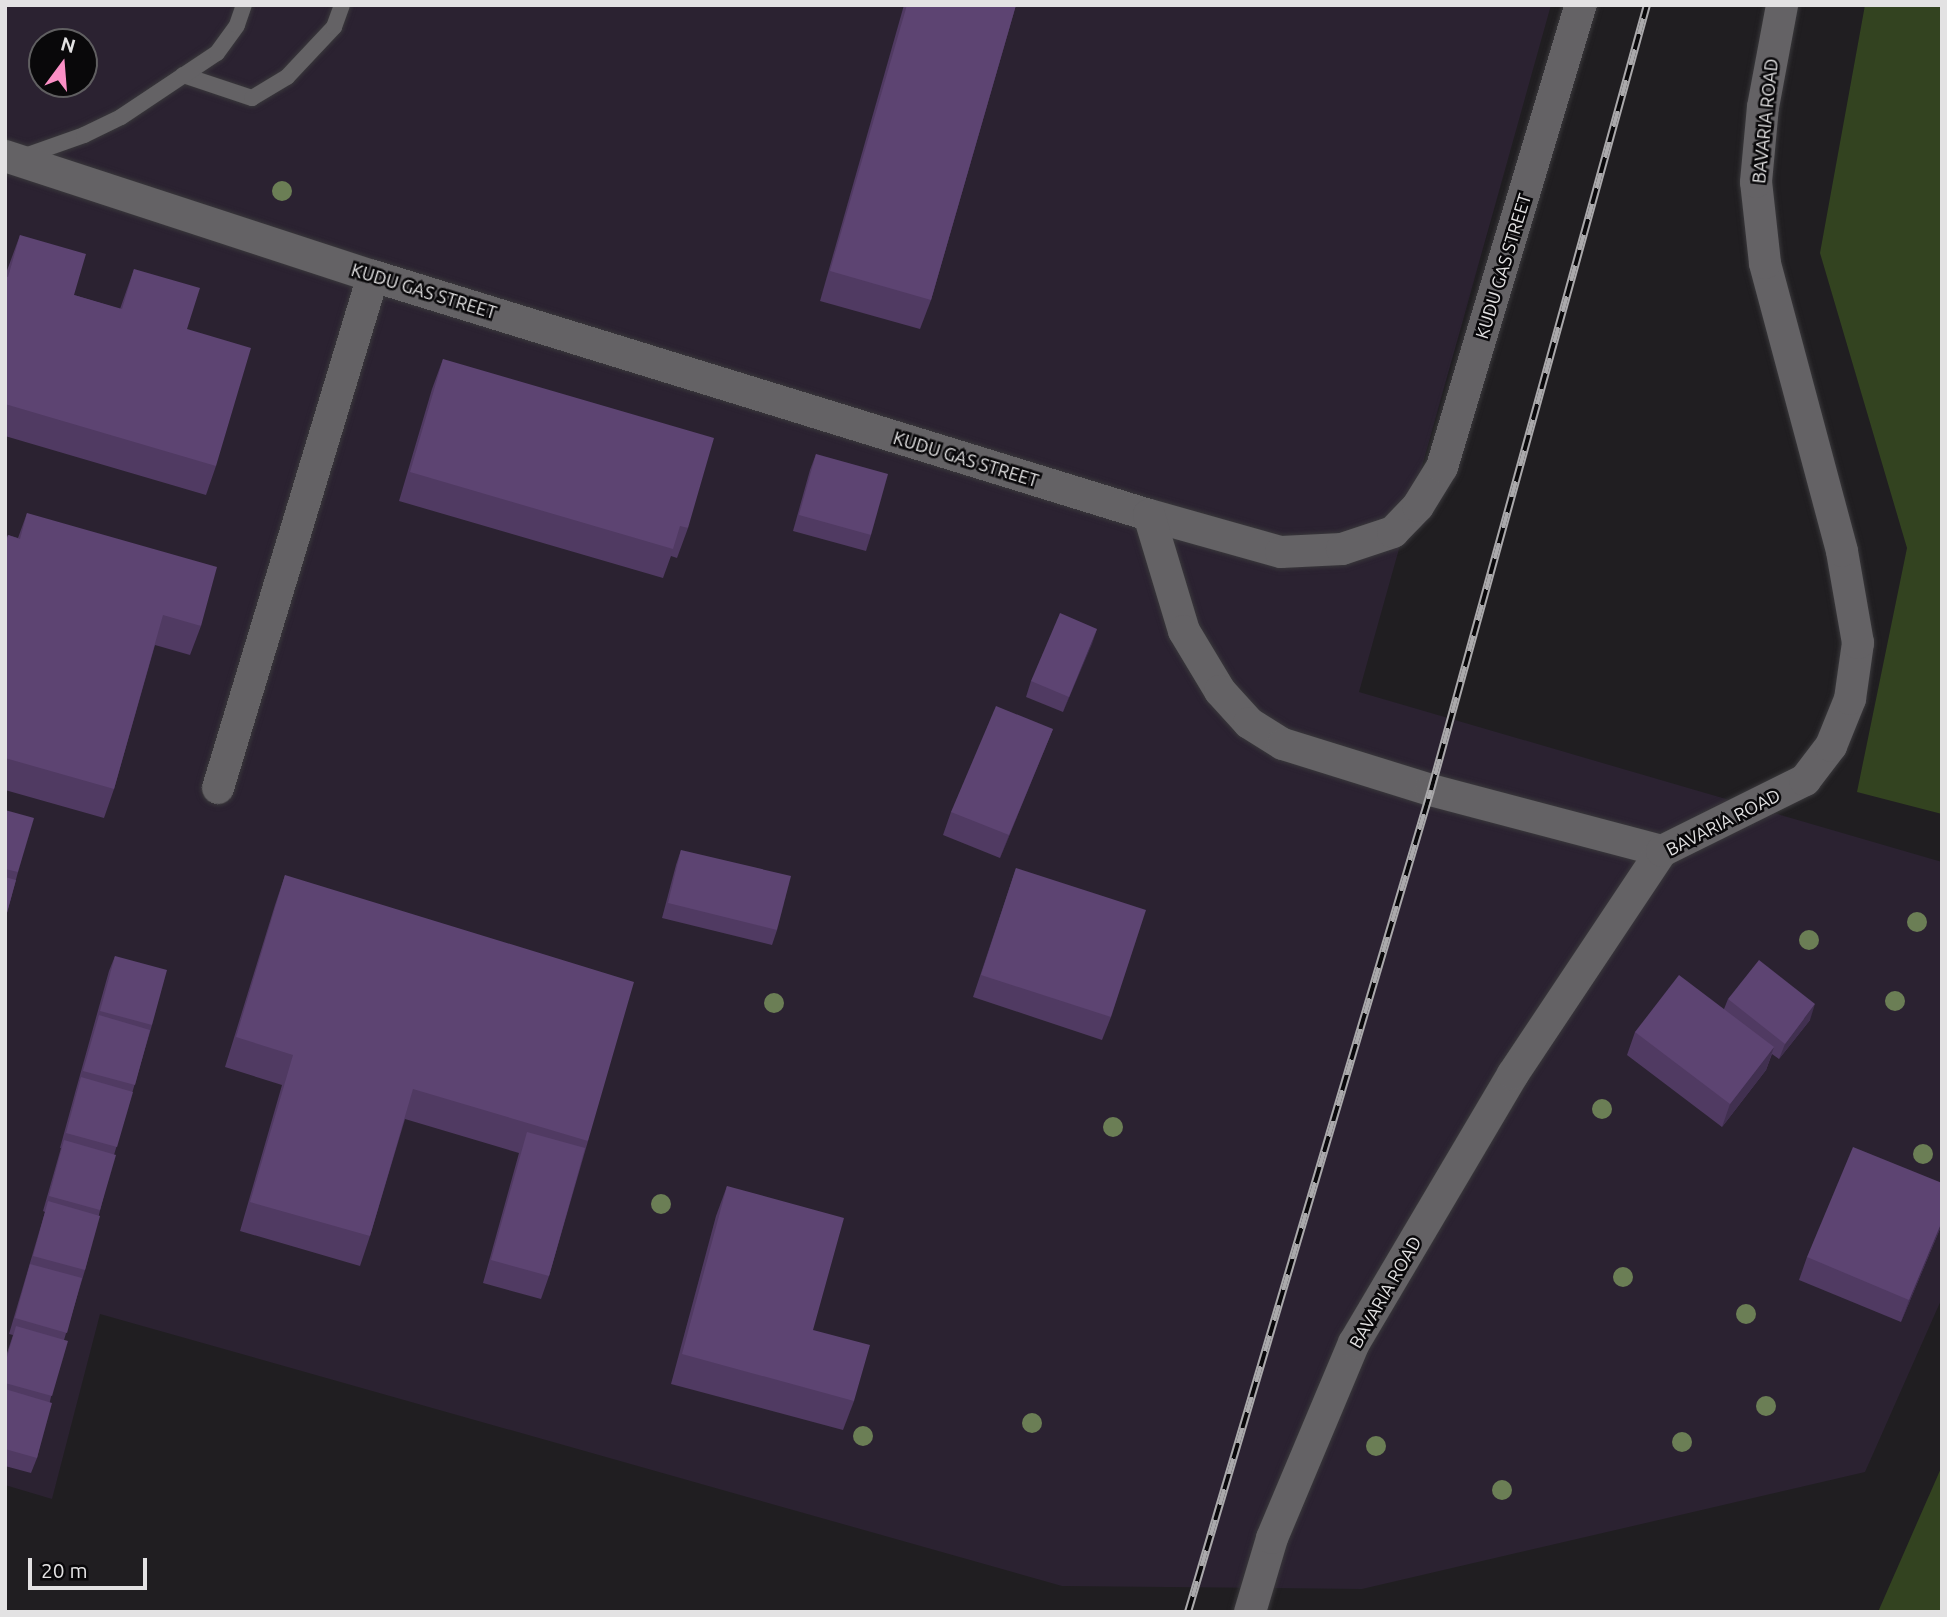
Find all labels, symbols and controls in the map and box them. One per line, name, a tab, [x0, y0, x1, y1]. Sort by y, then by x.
north arrow	[28, 28, 98, 98]
text: N	[58, 32, 78, 57]
street label: BAVARIA ROAD	[1748, 58, 1782, 184]
street label: KUDU GAS STREET	[1471, 191, 1535, 341]
street label: KUDU GAS STREET	[349, 259, 499, 323]
street label: KUDU GAS STREET	[891, 427, 1041, 491]
street label: BAVARIA ROAD	[1662, 784, 1784, 860]
street label: BAVARIA ROAD	[1344, 1232, 1426, 1352]
scale bar	[32, 1544, 150, 1588]
text: 20 m	[41, 1558, 88, 1582]

